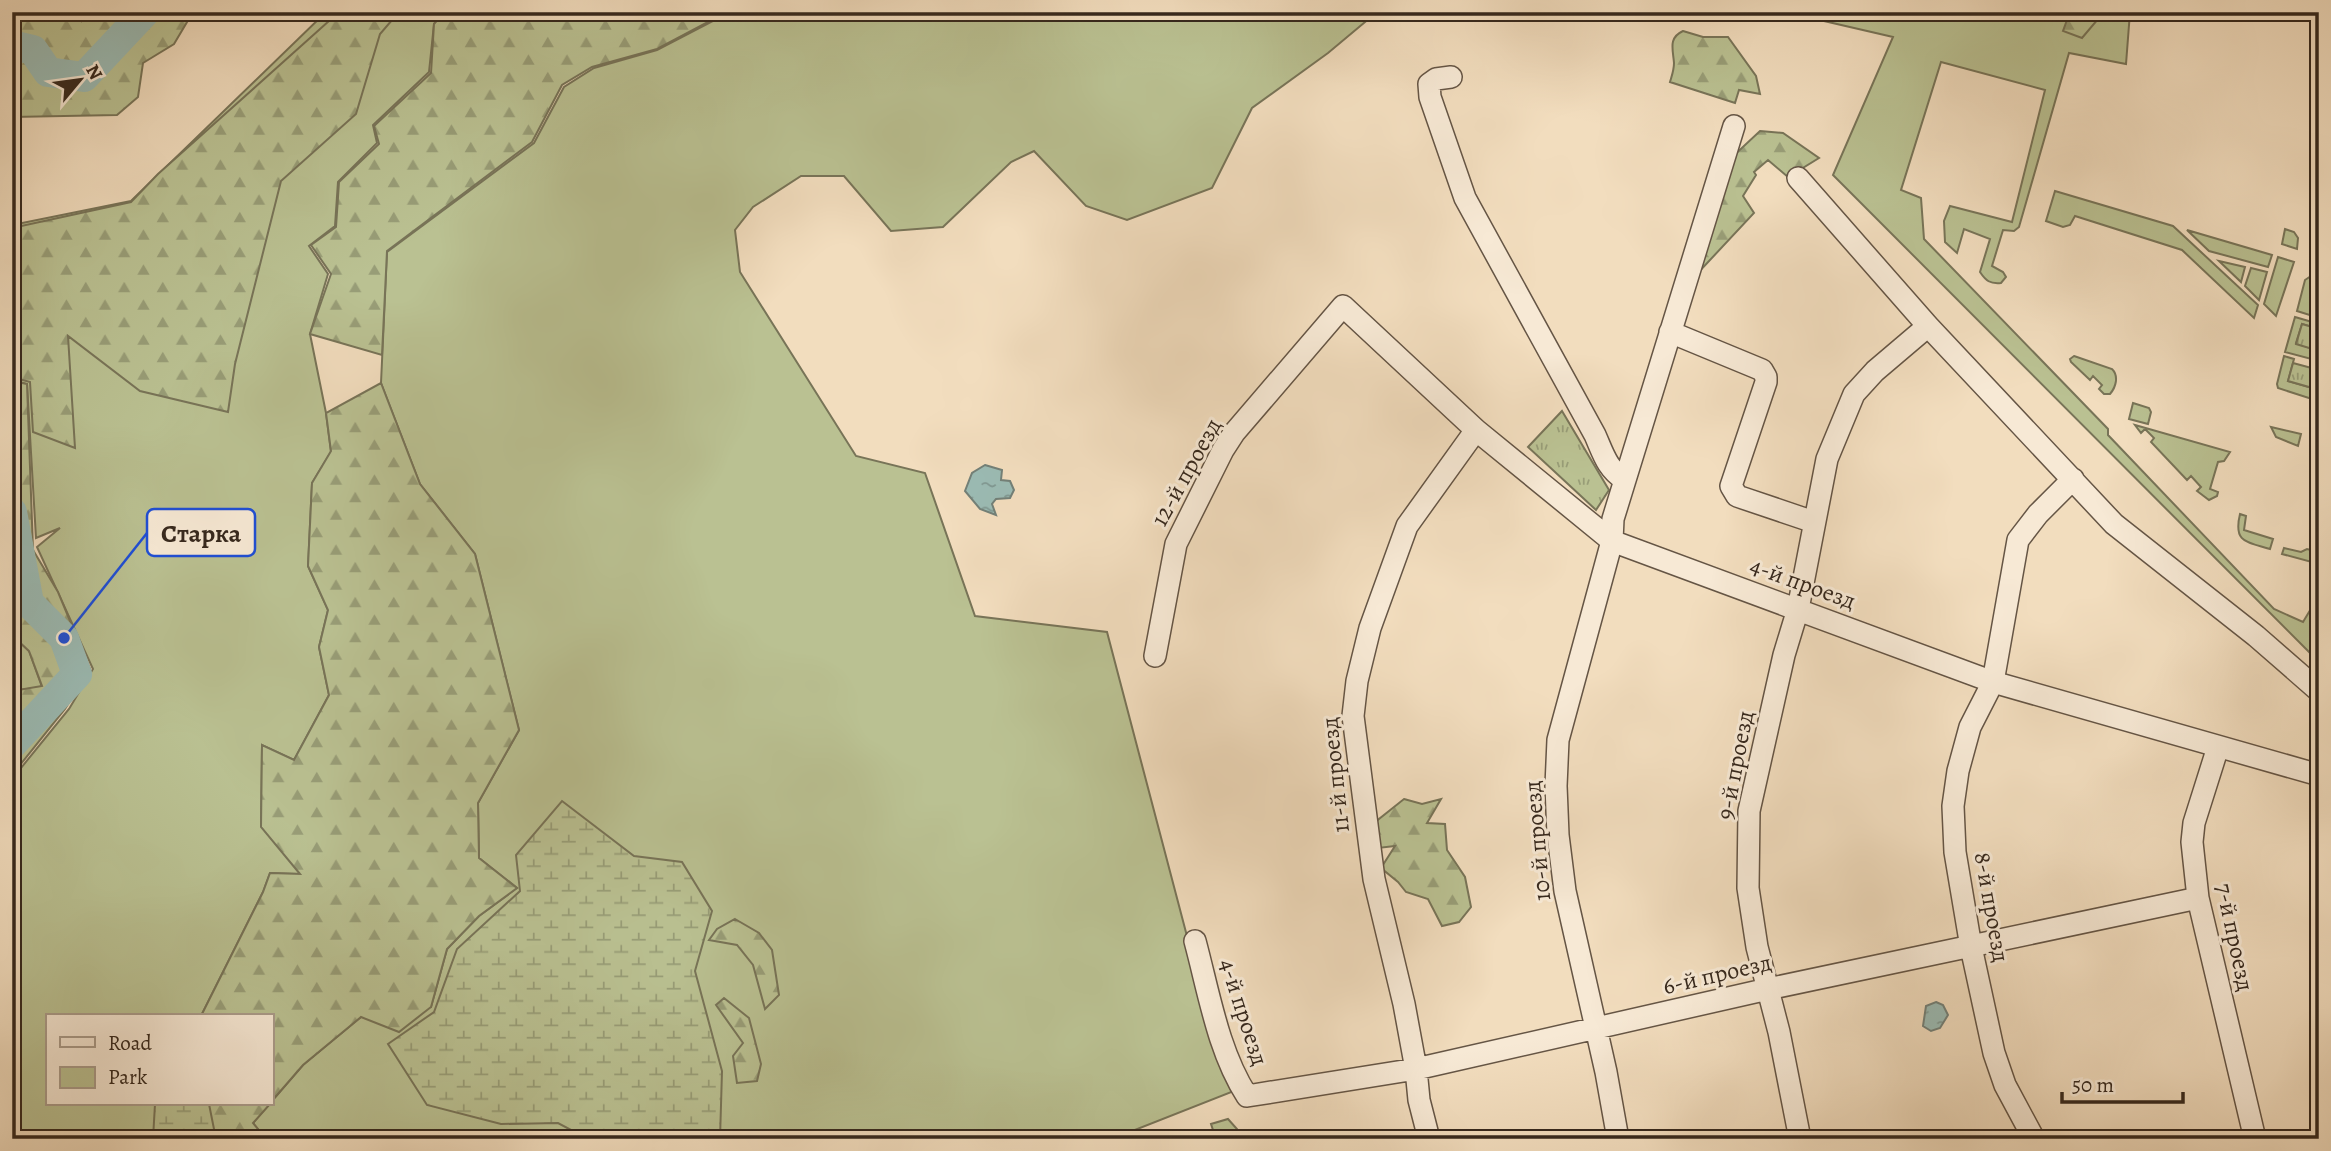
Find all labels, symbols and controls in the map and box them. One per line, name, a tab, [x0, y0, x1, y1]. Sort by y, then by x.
north arrow	[46, 46, 116, 116]
text: N	[79, 60, 109, 85]
street label: 12-й проезд	[1143, 412, 1229, 532]
callout: Старка	[147, 509, 255, 556]
text: Старка	[161, 516, 242, 551]
street label: 4-й проезд	[1746, 549, 1860, 617]
street label: 9-й проезд	[1709, 708, 1761, 822]
street label: 11-й проезд	[1313, 716, 1357, 834]
street label: 10-й проезд	[1516, 780, 1558, 902]
street label: 8-й проезд	[1967, 850, 2017, 964]
street label: 7-й проезд	[2208, 880, 2262, 994]
street label: 6-й проезд	[1660, 946, 1774, 1002]
street label: 4-й проезд	[1212, 955, 1276, 1069]
legend	[46, 1014, 273, 1106]
text: Road	[108, 1029, 152, 1057]
scale bar	[2062, 1060, 2182, 1104]
text: Park	[108, 1063, 148, 1091]
text: 50 m	[2072, 1071, 2114, 1099]

